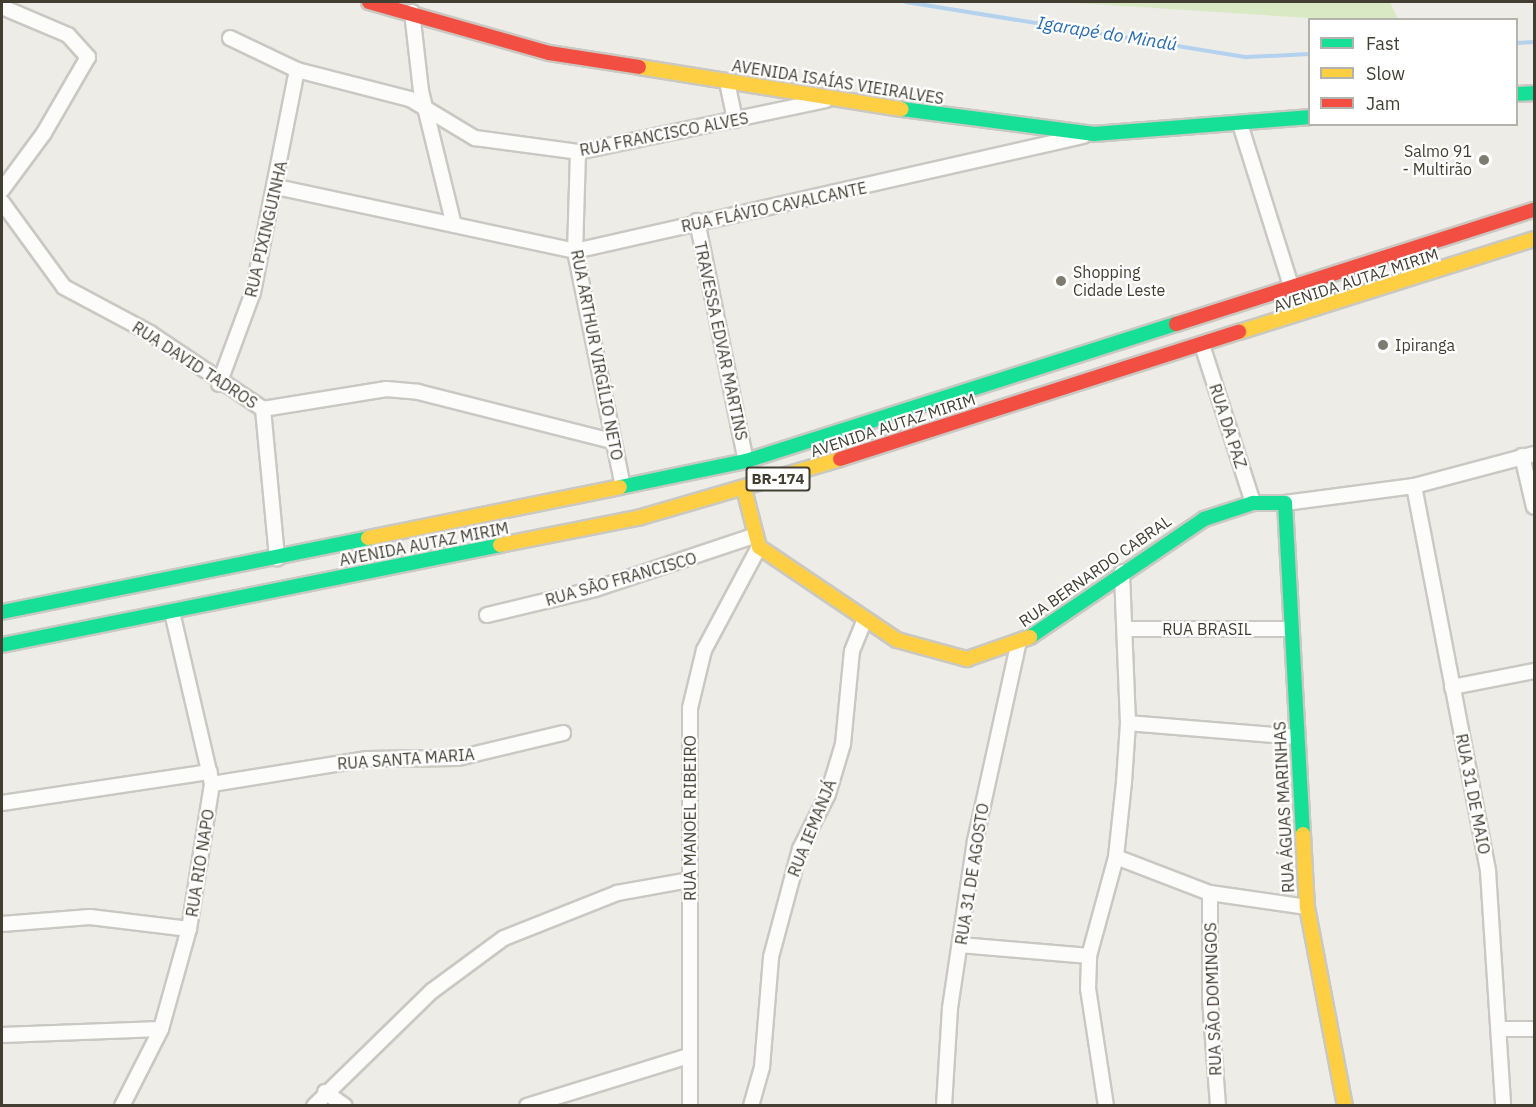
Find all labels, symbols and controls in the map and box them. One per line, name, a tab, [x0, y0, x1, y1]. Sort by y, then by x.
water label: Igarapé do Mindú	[1035, 12, 1179, 56]
legend	[1308, 18, 1518, 126]
text: Fast	[1366, 32, 1400, 55]
street label: AVENIDA ISAÍAS VIEIRALVES	[731, 56, 945, 108]
text: Slow	[1366, 62, 1405, 85]
text: Jam	[1366, 92, 1401, 115]
street label: RUA FRANCISCO ALVES	[578, 108, 750, 160]
place label: Salmo 91 - Multirão	[1403, 141, 1472, 179]
marker: Salmo 91 - Multirão	[1477, 153, 1491, 167]
street label: RUA PIXINGUINHA	[241, 159, 291, 299]
street label: RUA FLÁVIO CAVALCANTE	[679, 178, 869, 236]
street label: TRAVESSA EDVAR MARTINS	[691, 240, 751, 442]
street label: AVENIDA AUTAZ MIRIM	[1271, 244, 1441, 316]
street label: RUA ARTHUR VIRGÍLIO NETO	[567, 248, 627, 462]
place label: Shopping Cidade Leste	[1073, 262, 1165, 300]
marker: Shopping Cidade Leste	[1054, 274, 1068, 288]
street label: RUA DAVID TADROS	[129, 317, 261, 413]
place label: Ipiranga	[1395, 335, 1455, 355]
marker: Ipiranga	[1376, 338, 1390, 352]
street label: RUA DA PAZ	[1205, 381, 1251, 471]
street label: AVENIDA AUTAZ MIRIM	[808, 389, 978, 461]
road number: BR-174	[745, 467, 811, 491]
street label: RUA BERNARDO CABRAL	[1015, 511, 1175, 631]
street label: AVENIDA AUTAZ MIRIM	[338, 518, 510, 570]
street label: RUA SÃO FRANCISCO	[543, 548, 699, 610]
street label: RUA BRASIL	[1162, 619, 1252, 639]
street label: RUA ÁGUAS MARINHAS	[1270, 721, 1298, 893]
street label: RUA 31 DE MAIO	[1452, 732, 1494, 856]
street label: RUA MANOEL RIBEIRO	[680, 735, 700, 901]
street label: RUA SANTA MARIA	[337, 745, 475, 773]
street label: RUA IEMANJÁ	[784, 777, 840, 879]
street label: RUA 31 DE AGOSTO	[951, 802, 993, 946]
street label: RUA RIO NAPO	[182, 808, 218, 918]
street label: RUA SÃO DOMINGOS	[1201, 922, 1225, 1076]

